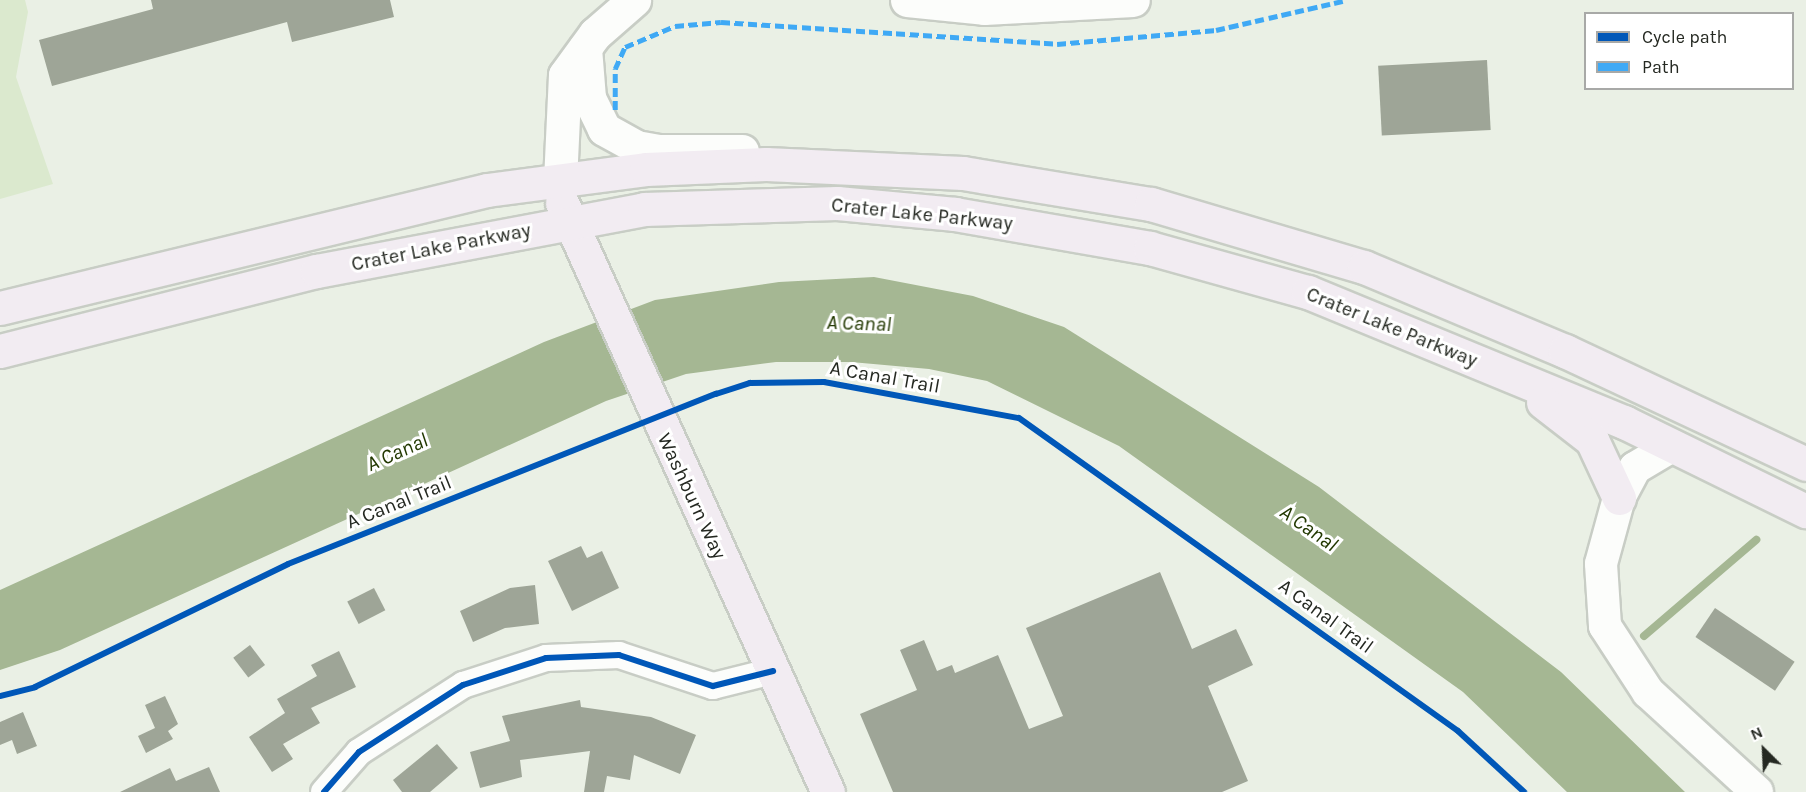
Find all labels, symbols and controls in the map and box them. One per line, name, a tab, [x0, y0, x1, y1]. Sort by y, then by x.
legend	[1584, 12, 1794, 90]
text: Cycle path	[1642, 26, 1727, 48]
text: Path	[1642, 56, 1680, 78]
street label: Crater Lake Parkway	[830, 193, 1014, 235]
street label: Crater Lake Parkway	[349, 218, 533, 276]
street label: Crater Lake Parkway	[1303, 282, 1481, 372]
water label: A Canal	[826, 309, 892, 337]
street label: A Canal Trail	[828, 356, 942, 398]
water label: A Canal	[362, 427, 432, 477]
street label: Washburn Way	[652, 429, 732, 563]
street label: A Canal Trail	[343, 470, 455, 534]
water label: A Canal	[1275, 499, 1343, 557]
street label: A Canal Trail	[1274, 574, 1378, 658]
north arrow	[1734, 720, 1794, 780]
text: N	[1747, 722, 1766, 744]

